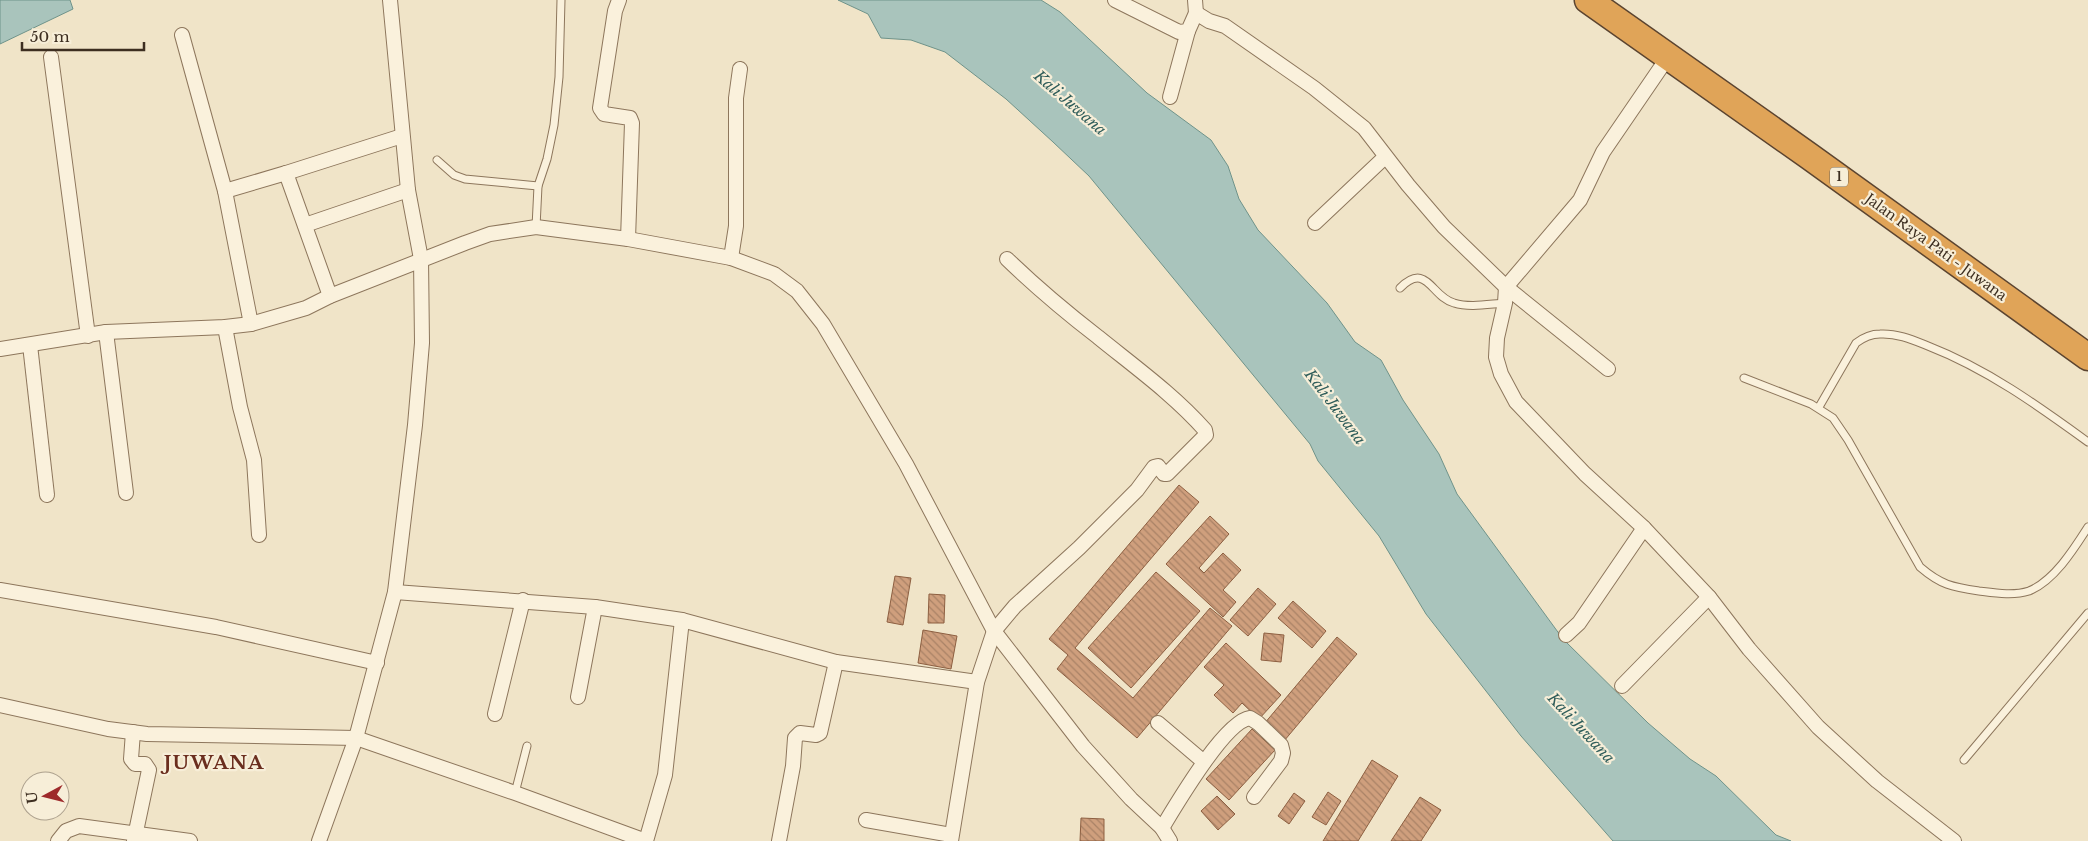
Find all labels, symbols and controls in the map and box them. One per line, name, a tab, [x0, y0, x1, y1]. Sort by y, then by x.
scale bar	[22, 20, 145, 52]
text: 50 m	[30, 27, 70, 46]
water label: Kali Juwana	[1030, 65, 1110, 139]
road number: 1	[1830, 168, 1848, 186]
street label: Jalan Raya Pati - Juwana	[1860, 188, 2011, 305]
water label: Kali Juwana	[1300, 364, 1370, 448]
water label: Kali Juwana	[1543, 688, 1619, 767]
district label: JUWANA	[160, 751, 264, 774]
north arrow	[20, 771, 70, 821]
text: U	[22, 790, 42, 805]

